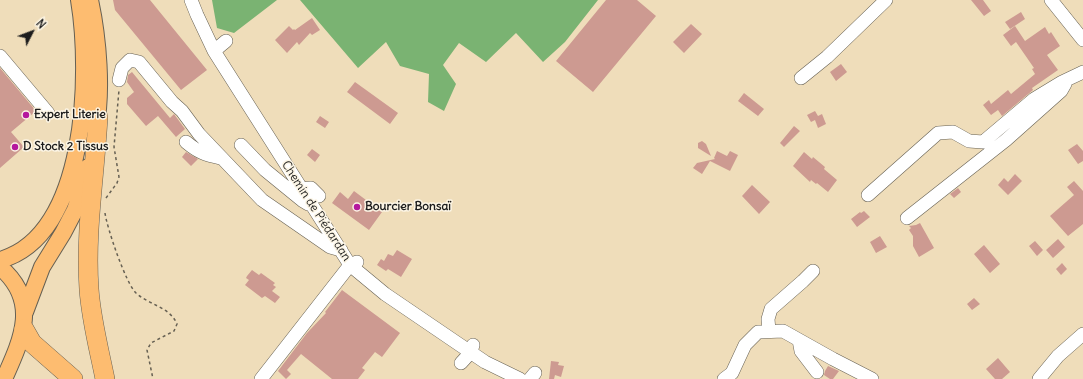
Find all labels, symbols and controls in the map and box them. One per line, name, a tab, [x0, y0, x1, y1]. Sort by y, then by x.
north arrow	[12, 12, 52, 52]
text: N	[33, 16, 49, 31]
place label: Expert Literie	[34, 108, 106, 122]
marker: Expert Literie	[21, 110, 31, 120]
place label: D Stock 2 Tissus	[23, 140, 108, 154]
marker: D Stock 2 Tissus	[10, 142, 20, 152]
street label: Chemin de Piédardan	[278, 158, 354, 264]
place label: Bourcier Bonsaï	[365, 200, 451, 214]
marker: Bourcier Bonsaï	[352, 202, 362, 212]

